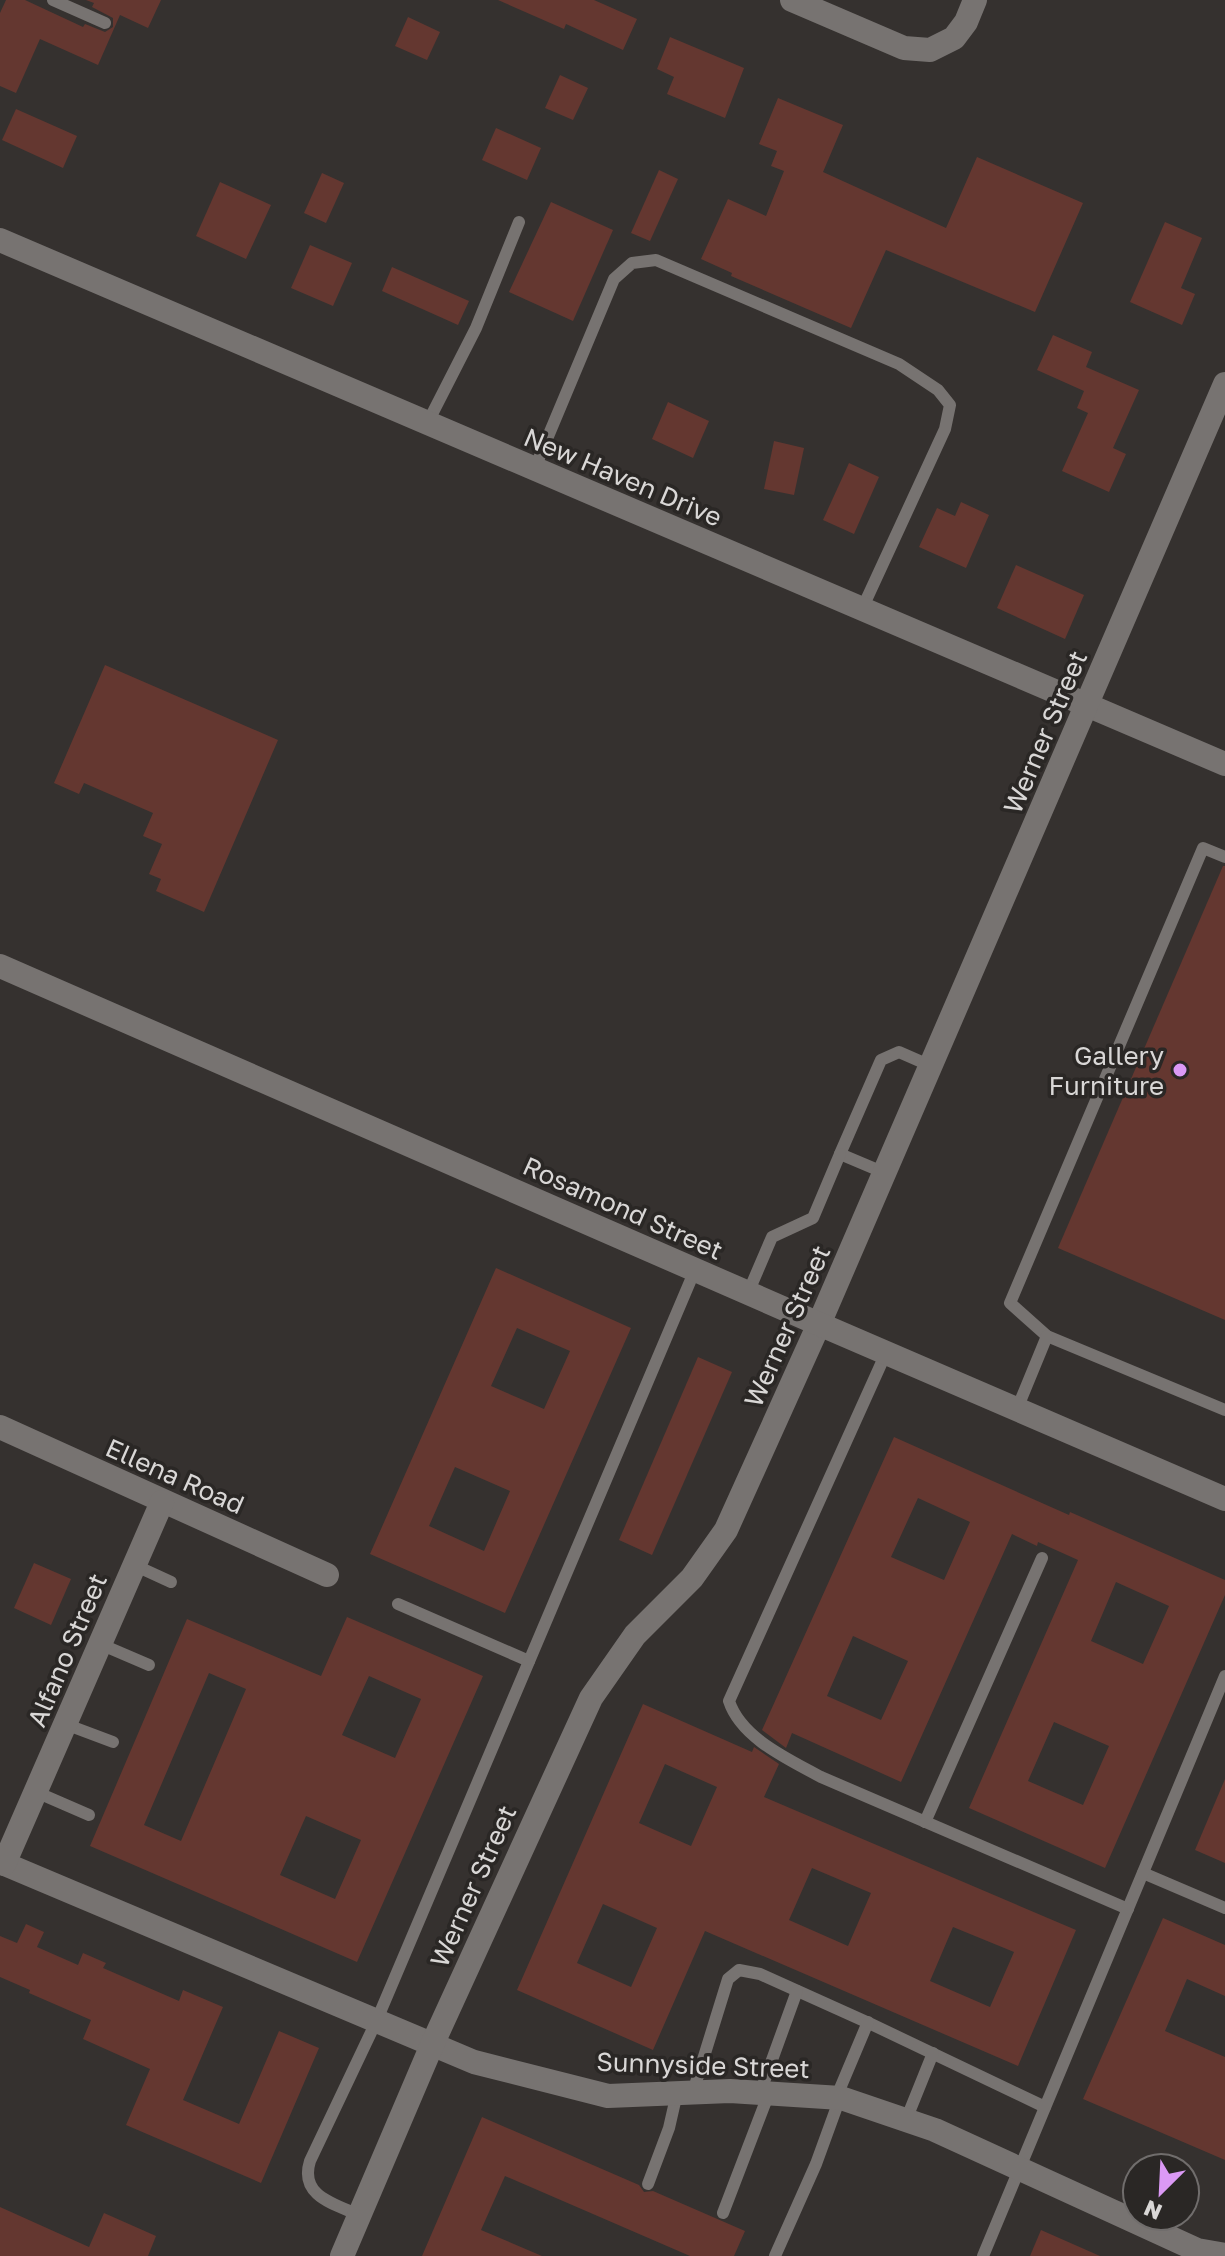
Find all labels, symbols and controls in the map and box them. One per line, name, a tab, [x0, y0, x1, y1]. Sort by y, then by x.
street label: New Haven Drive	[519, 421, 727, 533]
street label: Werner Street	[997, 646, 1093, 818]
place label: Gallery Furniture	[1049, 1040, 1164, 1101]
marker: Gallery Furniture	[1171, 1061, 1189, 1079]
street label: Rosamond Street	[518, 1150, 728, 1266]
street label: Werner Street	[737, 1240, 837, 1412]
street label: Ellena Road	[101, 1432, 249, 1520]
street label: Alfano Street	[21, 1569, 113, 1731]
street label: Werner Street	[423, 1800, 523, 1972]
street label: Sunnyside Street	[596, 2046, 810, 2084]
north arrow	[1121, 2152, 1201, 2232]
text: N	[1140, 2195, 1166, 2226]

